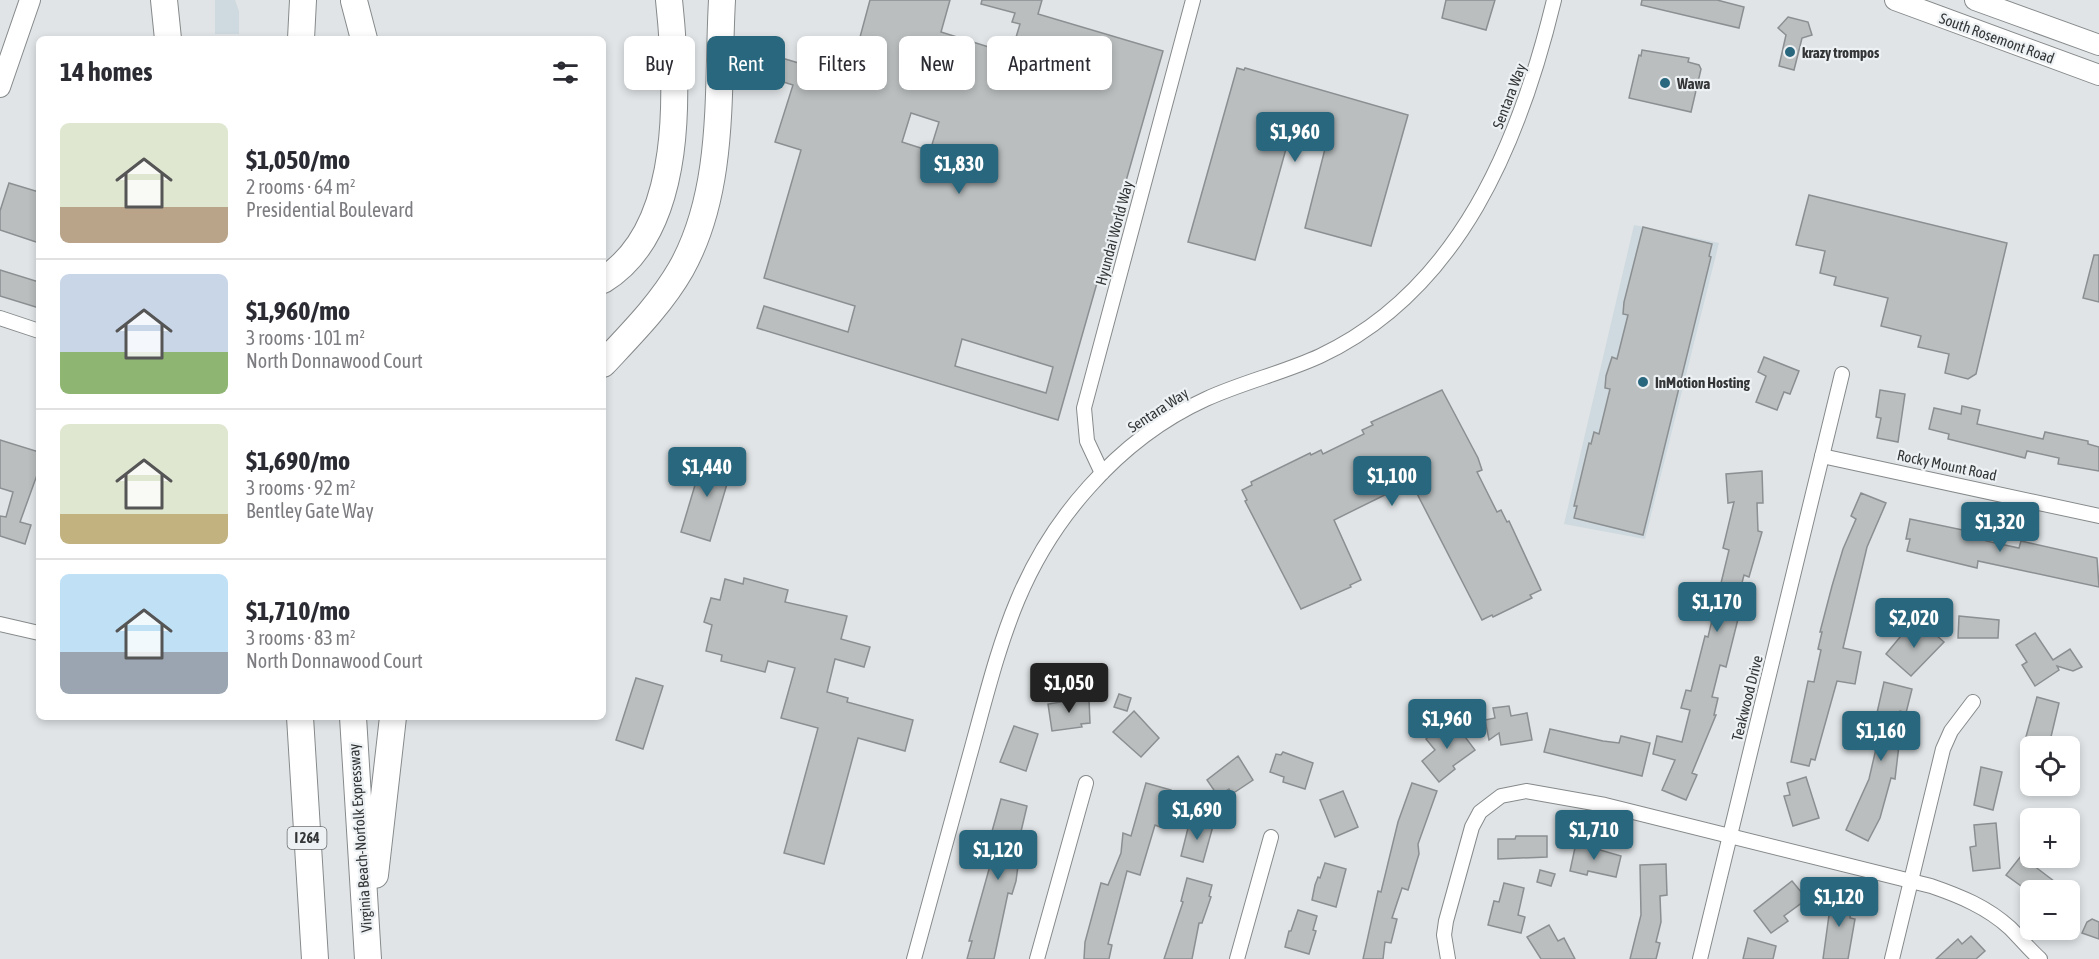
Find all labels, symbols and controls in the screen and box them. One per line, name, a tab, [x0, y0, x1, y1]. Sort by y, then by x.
street label: South Rosemont Road	[1937, 9, 2057, 67]
chip: Buy	[624, 36, 695, 90]
chip: Rent	[707, 36, 785, 90]
chip: Filters	[797, 36, 887, 90]
chip: New	[899, 36, 975, 90]
chip: Apartment	[987, 36, 1112, 90]
place label: krazy trompos	[1802, 44, 1880, 61]
marker: krazy trompos	[1783, 45, 1797, 59]
icon: filters	[549, 56, 582, 89]
text: 14 homes	[60, 57, 153, 87]
street label: Sentara Way	[1489, 61, 1529, 131]
place label: Wawa	[1676, 75, 1710, 92]
marker: Wawa	[1658, 76, 1672, 90]
pin: $1,960	[1246, 112, 1344, 163]
text: $1,960	[1270, 120, 1320, 143]
pin: $1,830	[910, 144, 1008, 195]
text: $1,050/mo	[246, 145, 350, 175]
icon: home	[108, 147, 180, 219]
text: $1,830	[934, 152, 984, 175]
text: 2 rooms · 64 m²	[246, 175, 356, 198]
street label: Hyundai World Way	[1092, 179, 1136, 287]
text: Presidential Boulevard	[246, 198, 414, 221]
text: $1,960/mo	[246, 296, 350, 326]
icon: home	[108, 298, 180, 370]
text: 3 rooms · 101 m²	[246, 326, 365, 349]
text: North Donnawood Court	[246, 349, 423, 372]
place label: InMotion Hosting	[1655, 374, 1750, 391]
marker: InMotion Hosting	[1636, 375, 1650, 389]
street label: Sentara Way	[1125, 384, 1191, 436]
text: $1,690/mo	[246, 446, 350, 476]
street label: Rocky Mount Road	[1896, 446, 1998, 484]
pin: $1,440	[658, 447, 756, 498]
icon: home	[108, 448, 180, 520]
text: $1,440	[682, 455, 732, 478]
pin: $1,100	[1343, 456, 1441, 507]
text: $1,100	[1367, 464, 1417, 487]
text: 3 rooms · 92 m²	[246, 476, 356, 499]
text: Bentley Gate Way	[246, 499, 374, 522]
pin: $1,320	[1951, 502, 2049, 553]
text: $1,320	[1975, 510, 2025, 533]
pin: $1,170	[1668, 582, 1766, 633]
text: $1,170	[1692, 590, 1742, 613]
text: $1,710/mo	[246, 596, 350, 626]
icon: home	[108, 598, 180, 670]
pin: $2,020	[1865, 598, 1963, 649]
text: $2,020	[1889, 606, 1939, 629]
text: 3 rooms · 83 m²	[246, 626, 356, 649]
text: North Donnawood Court	[246, 649, 423, 672]
street label: Teakwood Drive	[1728, 653, 1766, 742]
pin: $1,050	[1020, 663, 1118, 714]
text: $1,050	[1044, 671, 1094, 694]
pin: $1,960	[1398, 699, 1496, 750]
text: $1,960	[1422, 707, 1472, 730]
pin: $1,160	[1832, 711, 1930, 762]
text: $1,160	[1856, 719, 1906, 742]
map controls	[2020, 736, 2080, 940]
button: locate	[2020, 736, 2080, 796]
street label: Virginia Beach-Norfolk Expressway	[345, 743, 375, 933]
pin: $1,690	[1148, 790, 1246, 841]
text: $1,690	[1172, 798, 1222, 821]
button: +	[2020, 808, 2080, 868]
pin: $1,710	[1545, 810, 1643, 861]
text: $1,710	[1569, 818, 1619, 841]
road number: I 264	[288, 827, 326, 849]
pin: $1,120	[949, 830, 1047, 881]
text: $1,120	[973, 838, 1023, 861]
pin: $1,120	[1790, 877, 1888, 928]
button: −	[2020, 880, 2080, 940]
text: $1,120	[1814, 885, 1864, 908]

